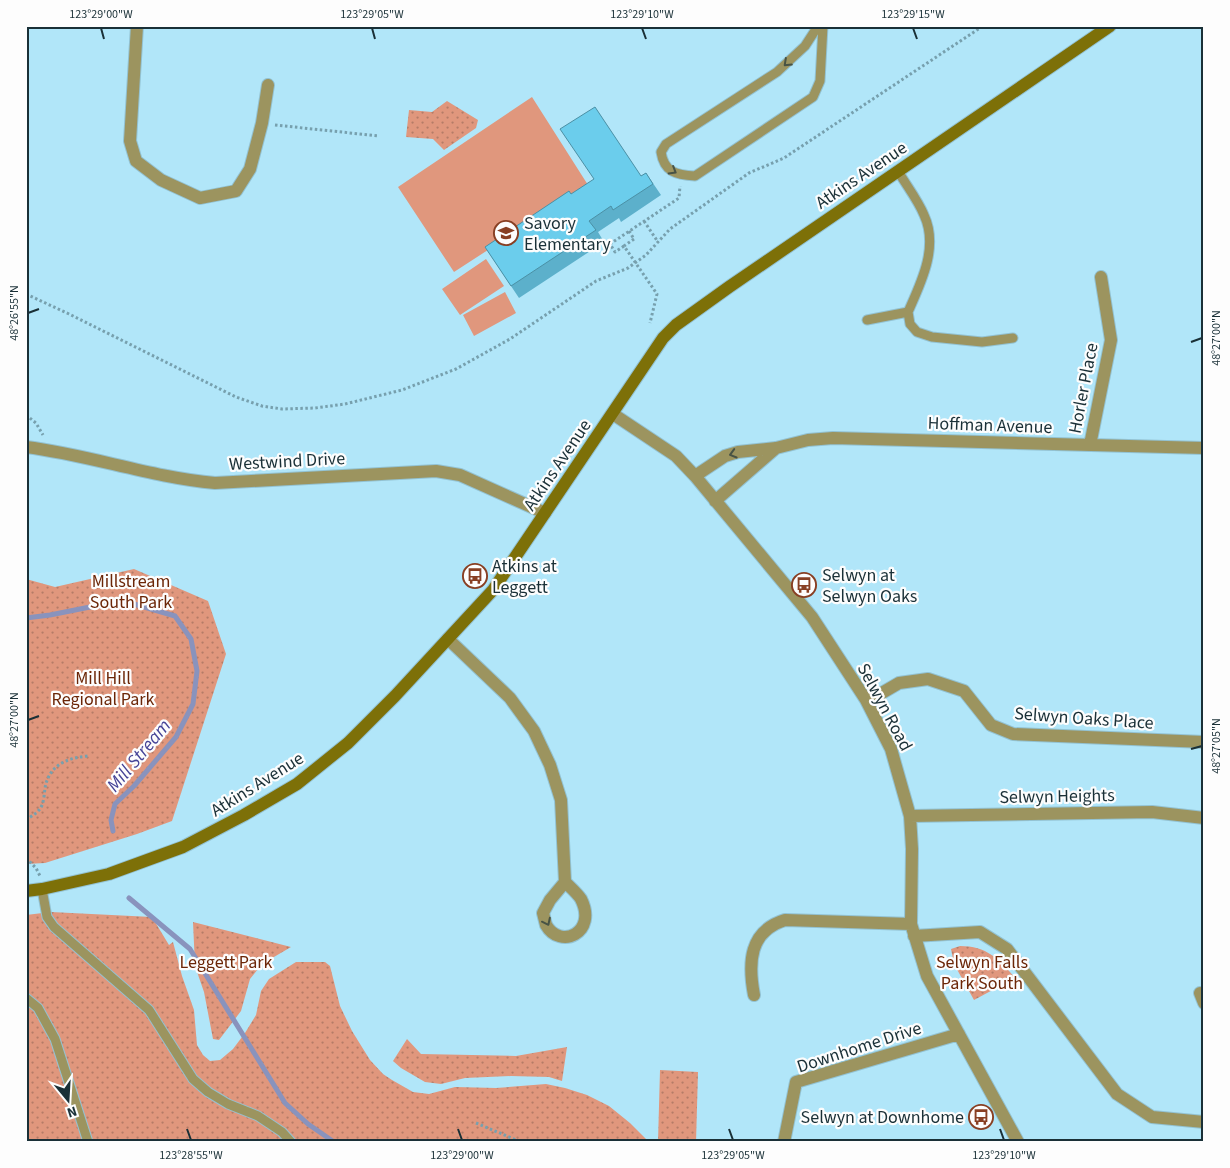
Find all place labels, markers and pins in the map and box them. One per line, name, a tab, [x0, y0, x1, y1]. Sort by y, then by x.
place label: Savory Elementary	[524, 211, 611, 257]
school or university icon: Savory Elementary	[493, 220, 519, 246]
place label: Atkins at Leggett	[492, 554, 557, 600]
bus stop icon: Atkins at Leggett	[462, 563, 488, 589]
place label: Selwyn at Selwyn Oaks	[822, 563, 917, 609]
bus stop icon: Selwyn at Selwyn Oaks	[791, 572, 817, 598]
bus stop icon: Selwyn at Downhome	[968, 1104, 994, 1130]
place label: Selwyn at Downhome	[801, 1105, 964, 1130]

